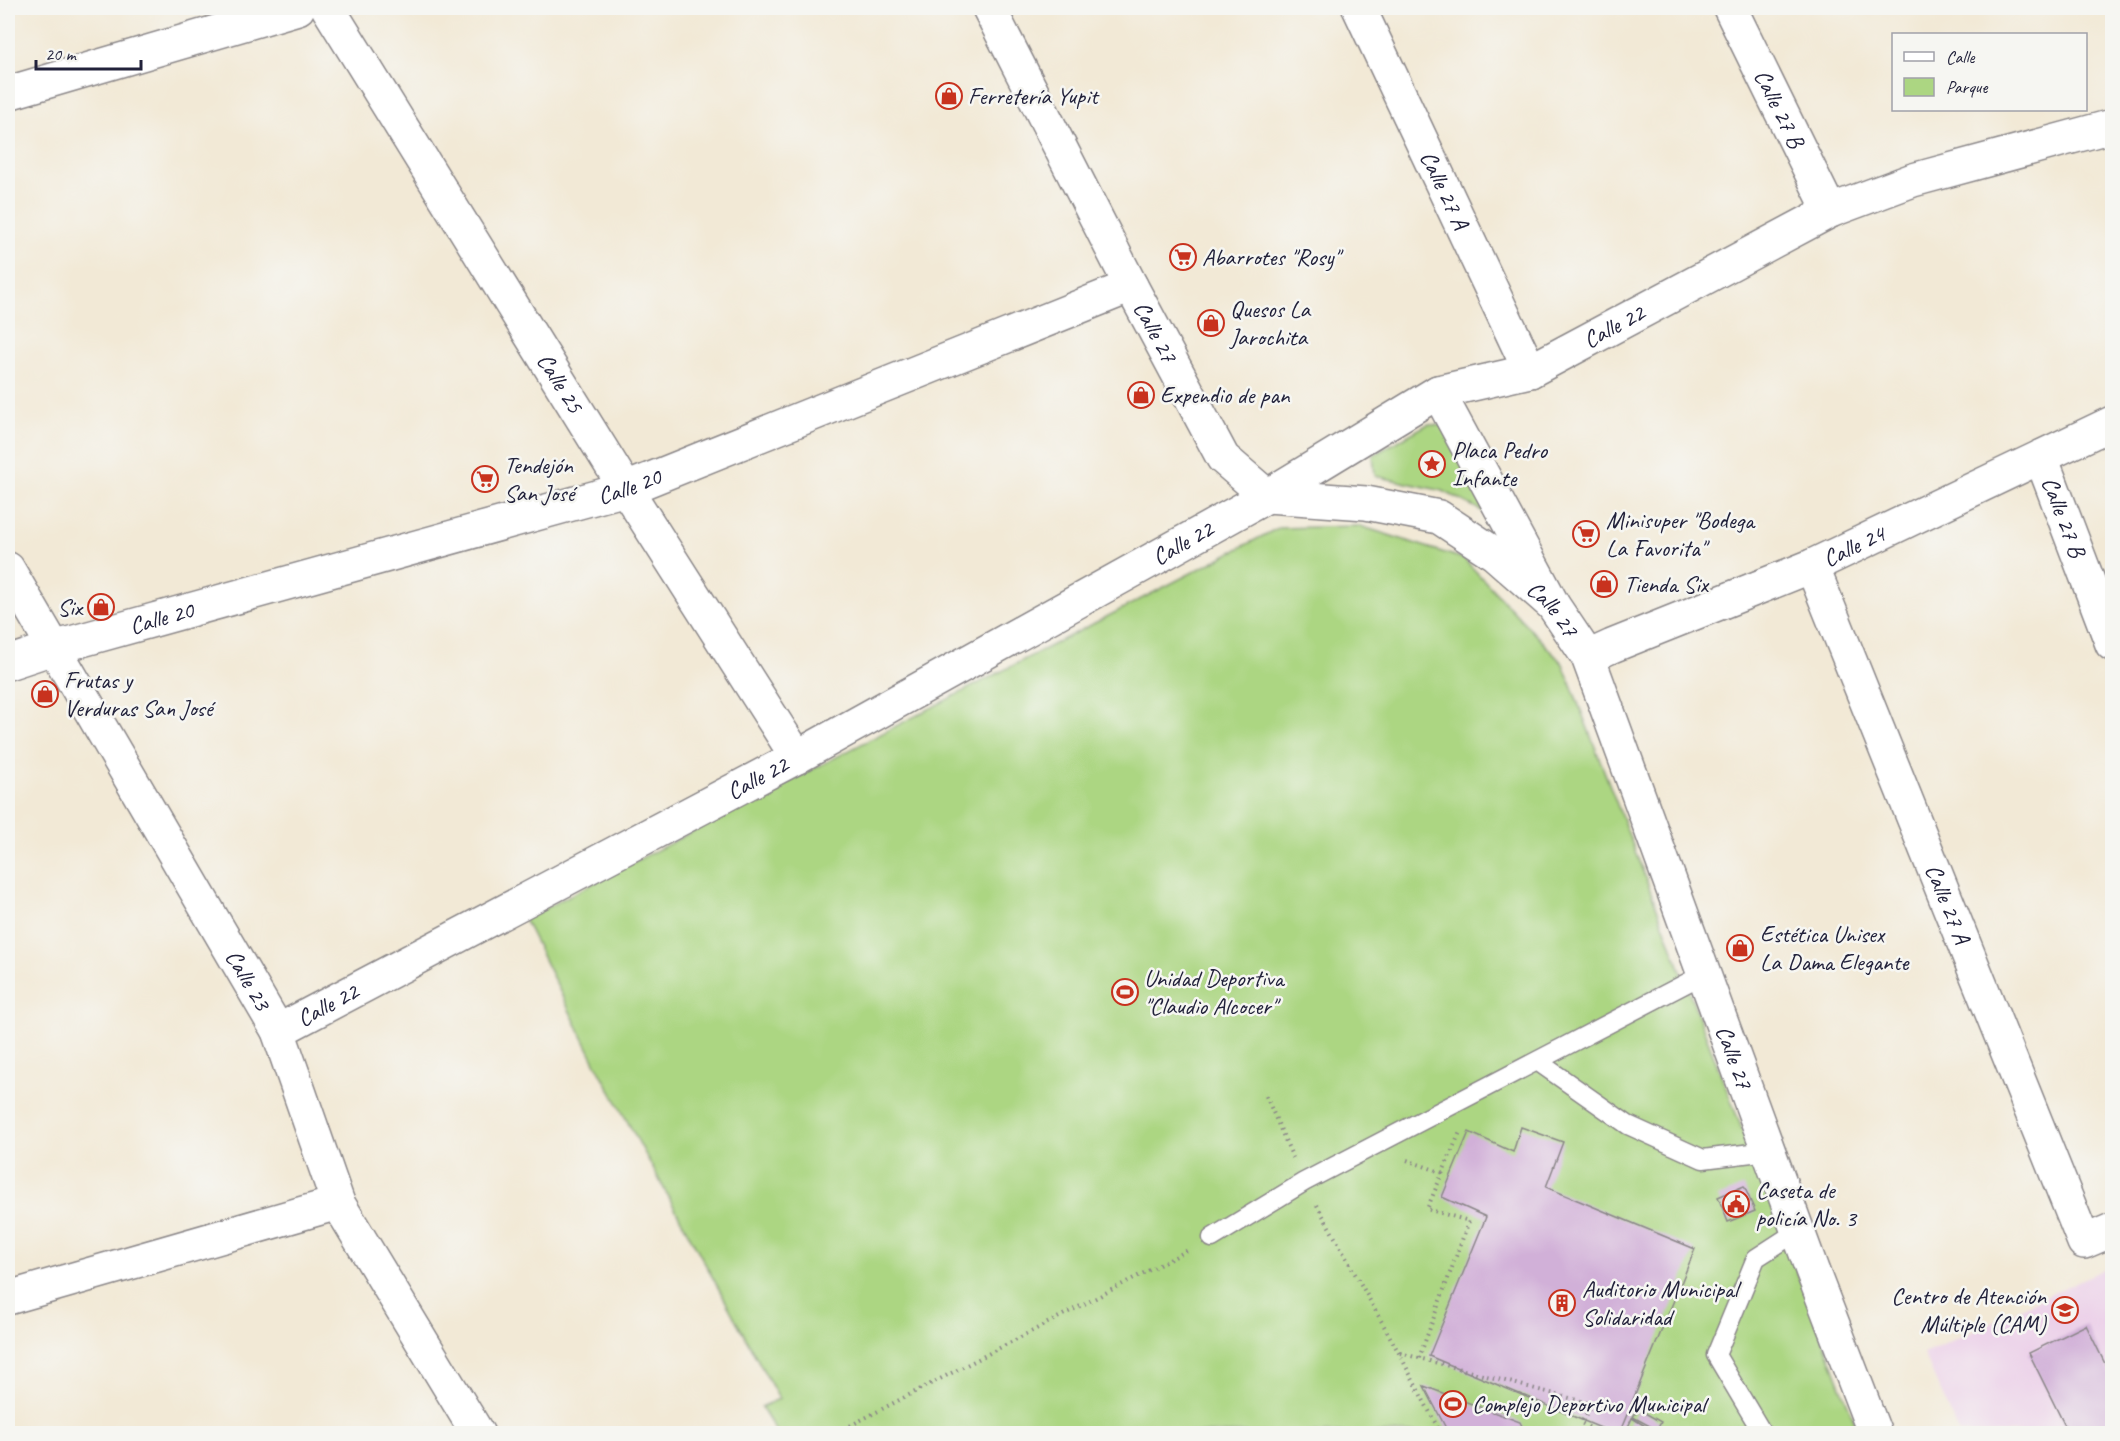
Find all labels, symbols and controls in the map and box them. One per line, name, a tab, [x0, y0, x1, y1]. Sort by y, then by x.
scale bar	[36, 33, 141, 71]
legend	[1892, 33, 2087, 111]
text: 20 m	[45, 43, 78, 65]
text: Calle	[1946, 46, 1975, 68]
street label: Calle 27 B	[1748, 64, 1812, 154]
text: Parque	[1946, 76, 1988, 98]
shop icon: Ferretería Yupit	[934, 81, 964, 111]
place label: Ferretería Yupit	[968, 81, 1100, 111]
street label: Calle 27 A	[1413, 146, 1476, 235]
supermarket icon: Abarrotes "Rosy"	[1168, 242, 1198, 272]
place label: Abarrotes "Rosy"	[1202, 242, 1344, 272]
place label: Quesos La Jarochita	[1229, 294, 1312, 352]
street label: Calle 27	[1127, 296, 1185, 369]
street label: Calle 22	[1578, 297, 1652, 355]
shop icon: Quesos La Jarochita	[1196, 308, 1226, 338]
street label: Calle 25	[530, 347, 591, 420]
shop icon: Expendio de pan	[1126, 380, 1156, 410]
place label: Expendio de pan	[1160, 380, 1291, 410]
place label: Placa Pedro Infante	[1452, 435, 1548, 493]
place icon: Placa Pedro Infante	[1417, 449, 1447, 479]
place label: Tendejón San José	[504, 450, 579, 508]
street label: Calle 20	[594, 461, 668, 511]
supermarket icon: Tendejón San José	[470, 464, 500, 494]
street label: Calle 27 B	[2035, 472, 2093, 563]
place label: Minisuper "Bodega La Favorita"	[1606, 505, 1756, 563]
street label: Calle 22	[1147, 513, 1220, 572]
street label: Calle 24	[1818, 518, 1892, 574]
supermarket icon: Minisuper "Bodega La Favorita"	[1571, 519, 1601, 549]
shop icon: Tienda Six	[1589, 569, 1619, 599]
place label: Tienda Six	[1624, 569, 1710, 599]
street label: Calle 27	[1521, 574, 1586, 644]
place label: Six	[57, 592, 84, 622]
shop icon: Six	[86, 592, 116, 622]
street label: Calle 20	[126, 594, 199, 641]
place label: Frutas y Verduras San José	[64, 665, 217, 723]
shop icon: Frutas y Verduras San José	[30, 679, 60, 709]
street label: Calle 22	[721, 748, 795, 806]
street label: Calle 27 A	[1918, 860, 1978, 949]
place label: Estética Unisex La Dama Elegante	[1760, 919, 1911, 977]
shop icon: Estética Unisex La Dama Elegante	[1725, 933, 1755, 963]
street label: Calle 23	[219, 944, 279, 1018]
place label: Unidad Deportiva "Claudio Alcocer"	[1144, 963, 1285, 1021]
street label: Calle 22	[292, 975, 365, 1033]
sports icon: Unidad Deportiva "Claudio Alcocer"	[1110, 977, 1140, 1007]
street label: Calle 27	[1709, 1021, 1760, 1094]
place label: Caseta de policía No. 3	[1756, 1175, 1858, 1233]
public building icon: Caseta de policía No. 3	[1721, 1189, 1751, 1219]
place label: Auditorio Municipal Solidaridad	[1582, 1274, 1742, 1332]
place label: Centro de Atención Múltiple (CAM)	[1891, 1281, 2047, 1339]
building icon: Auditorio Municipal Solidaridad	[1547, 1288, 1577, 1318]
school or university icon: Centro de Atención Múltiple (CAM)	[2050, 1295, 2080, 1325]
sports icon: Complejo Deportivo Municipal	[1438, 1389, 1468, 1419]
place label: Complejo Deportivo Municipal	[1472, 1389, 1709, 1419]

